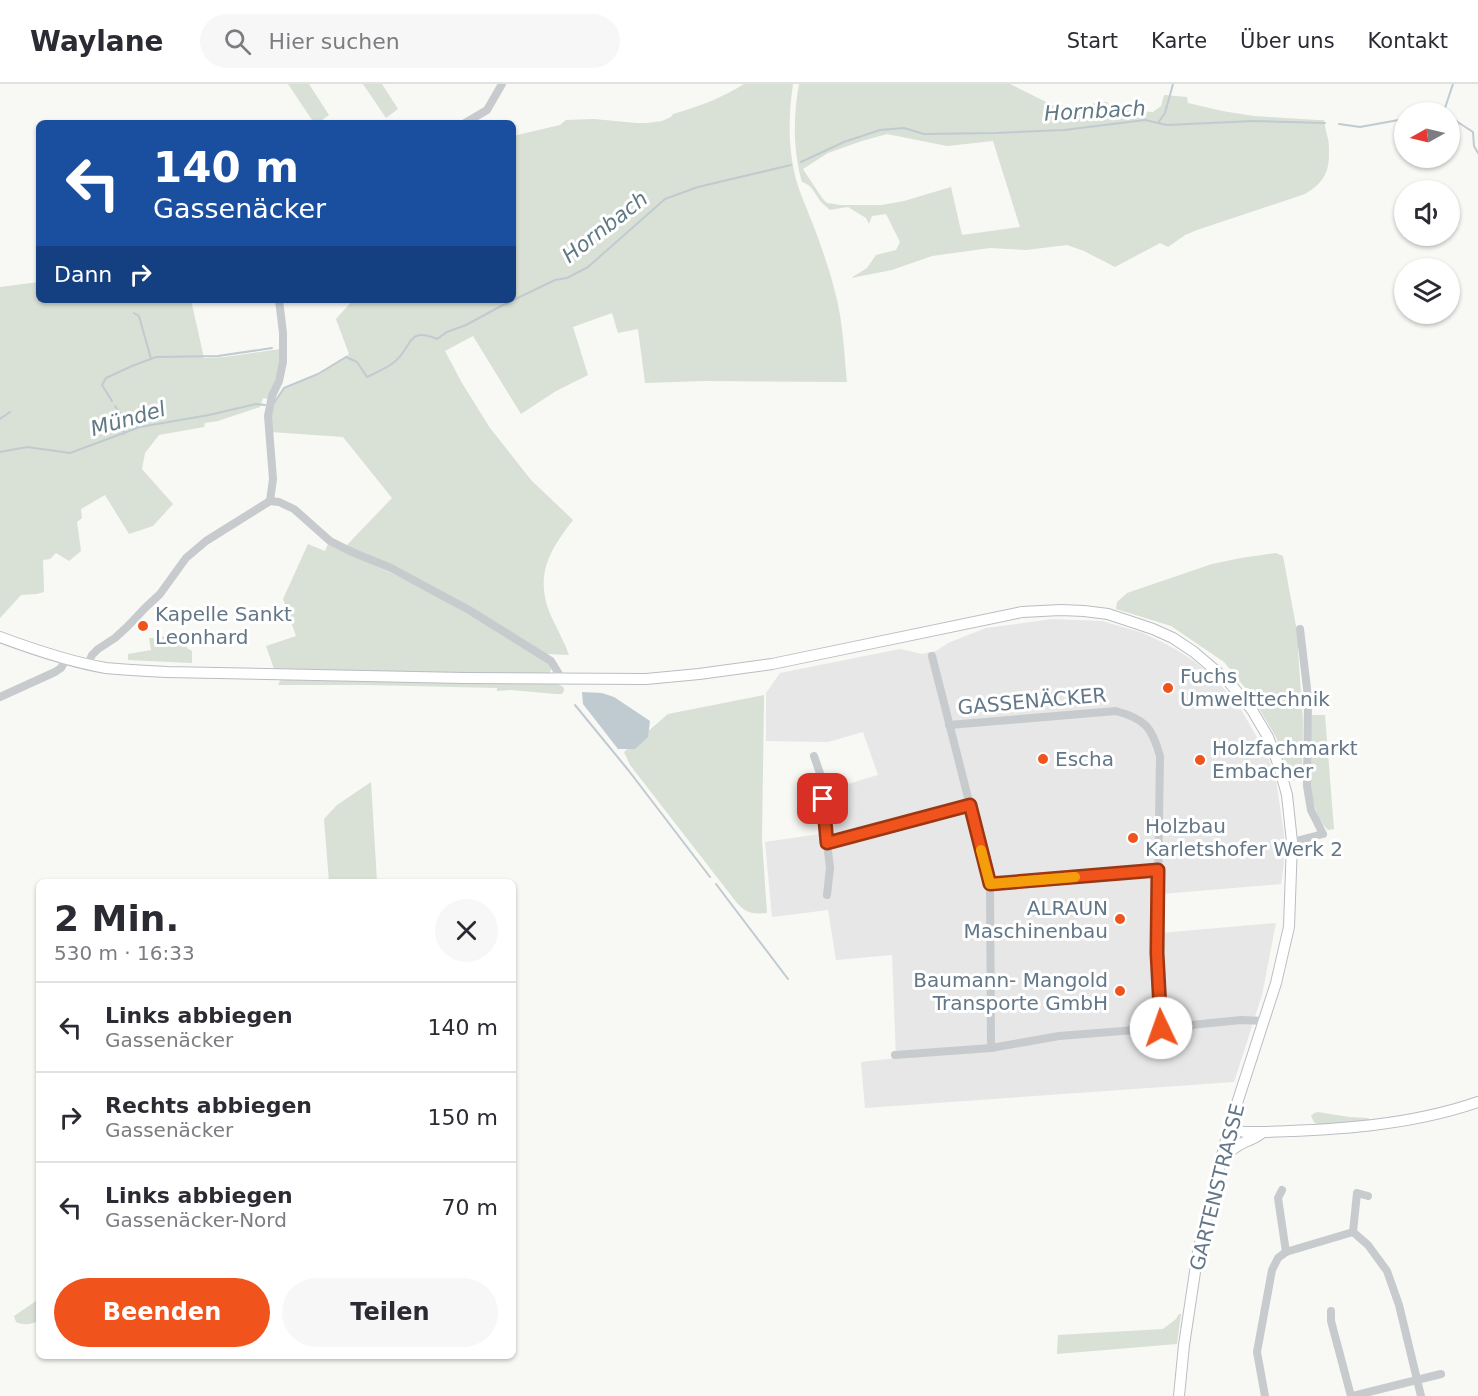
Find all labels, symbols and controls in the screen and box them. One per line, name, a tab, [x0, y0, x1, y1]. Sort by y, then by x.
search box	[200, 14, 620, 68]
text: Waylane	[30, 25, 164, 58]
icon: search	[221, 25, 254, 58]
text: Hier suchen	[269, 29, 400, 54]
text: Start	[1067, 29, 1118, 53]
text: Karte	[1151, 29, 1207, 53]
text: Über uns	[1240, 29, 1335, 53]
text: Kontakt	[1368, 29, 1448, 53]
water label: Hornbach	[1044, 96, 1146, 126]
north arrow	[1394, 102, 1460, 168]
map controls	[1394, 102, 1460, 324]
text: 140 m	[153, 143, 299, 192]
icon: left	[54, 144, 132, 222]
button: sound	[1394, 180, 1460, 246]
water label: Hornbach	[558, 186, 652, 268]
text: Gassenäcker	[153, 193, 326, 224]
icon: right	[124, 258, 157, 291]
button: layers	[1394, 258, 1460, 324]
text: Dann	[54, 262, 112, 287]
water label: Mündel	[88, 397, 168, 441]
place label: Kapelle Sankt Leonhard	[155, 602, 292, 649]
marker: Kapelle Sankt Leonhard	[136, 619, 150, 633]
place label: Fuchs Umwelttechnik	[1180, 664, 1330, 711]
marker: Fuchs Umwelttechnik	[1161, 681, 1175, 695]
street label: GASSENÄCKER	[957, 683, 1107, 719]
place label: Holzfachmarkt Embacher	[1212, 736, 1358, 783]
place label: Escha	[1055, 747, 1114, 771]
marker: Escha	[1036, 752, 1050, 766]
marker: Holzfachmarkt Embacher	[1193, 753, 1207, 767]
pin	[797, 773, 848, 824]
icon: arrive	[806, 782, 839, 815]
place label: Holzbau Karletshofer Werk 2	[1145, 814, 1343, 861]
marker: Holzbau Karletshofer Werk 2	[1126, 831, 1140, 845]
place label: ALRAUN Maschinenbau	[964, 896, 1108, 943]
text: 2 Min.	[54, 898, 179, 939]
button: close	[435, 899, 498, 962]
marker: ALRAUN Maschinenbau	[1113, 912, 1127, 926]
text: 530 m · 16:33	[54, 941, 195, 965]
place label: Baumann- Mangold Transporte GmbH	[913, 968, 1108, 1015]
marker: Baumann- Mangold Transporte GmbH	[1113, 984, 1127, 998]
position arrow	[1129, 996, 1193, 1060]
text: Links abbiegen	[105, 1003, 293, 1028]
icon: left	[54, 1011, 87, 1044]
text: 140 m	[428, 1015, 498, 1040]
text: Gassenäcker	[105, 1028, 233, 1052]
text: Rechts abbiegen	[105, 1093, 312, 1118]
icon: right	[54, 1101, 87, 1134]
street label: GARTENSTRASSE	[1185, 1101, 1249, 1273]
text: 150 m	[428, 1105, 498, 1130]
text: Gassenäcker	[105, 1118, 233, 1142]
text: Links abbiegen	[105, 1183, 293, 1208]
icon: left	[54, 1191, 87, 1224]
text: 70 m	[442, 1195, 498, 1220]
text: Gassenäcker-Nord	[105, 1208, 287, 1232]
button: Beenden	[54, 1278, 270, 1347]
button: Teilen	[282, 1278, 498, 1347]

